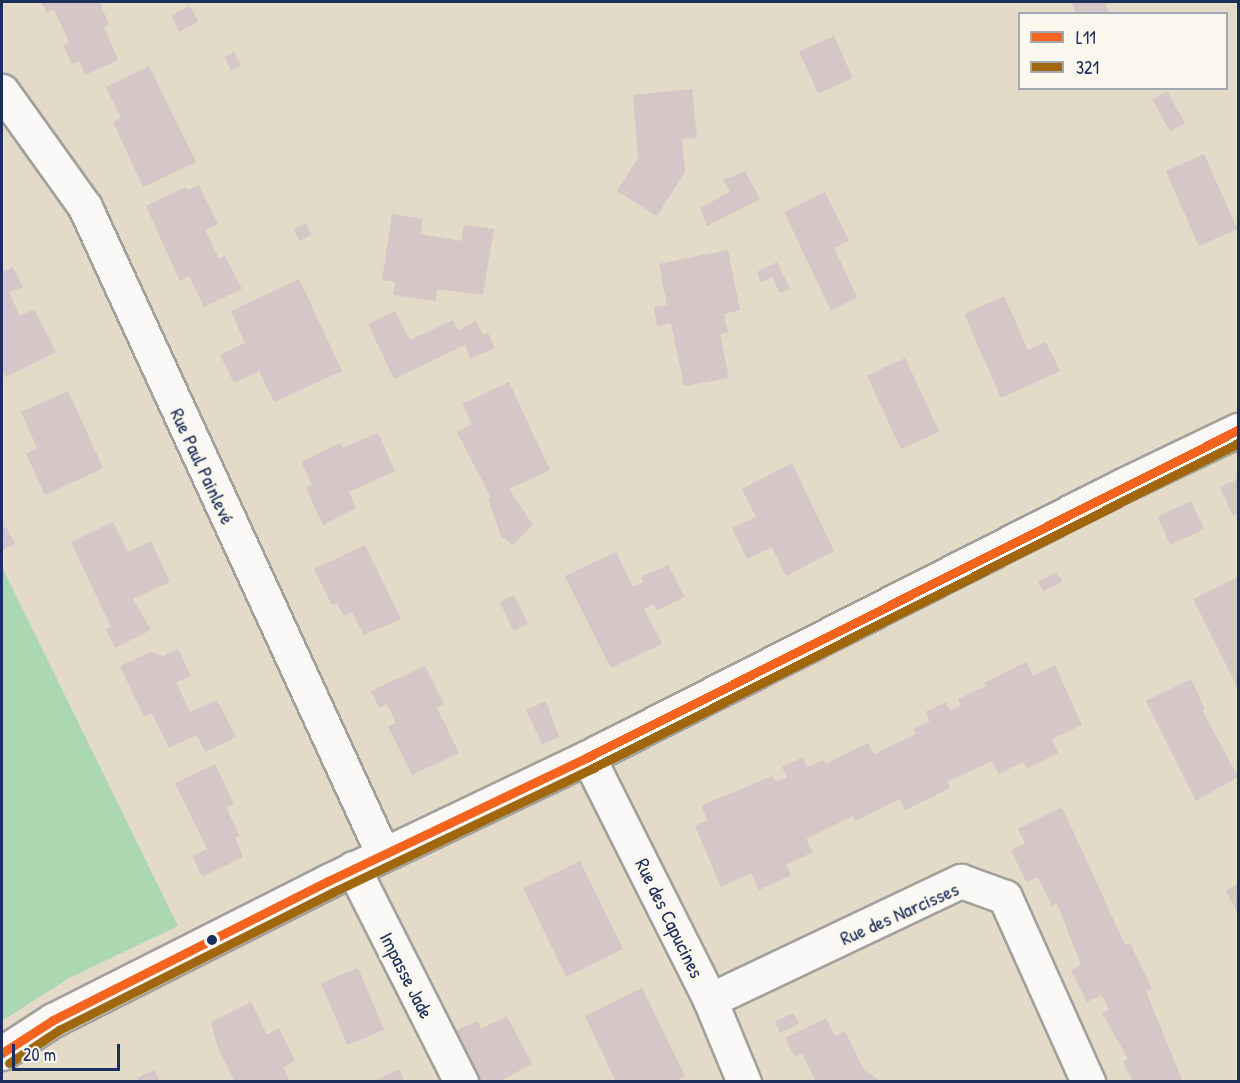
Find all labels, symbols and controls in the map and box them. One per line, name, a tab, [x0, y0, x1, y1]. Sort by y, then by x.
legend	[1018, 12, 1228, 90]
text: L11	[1076, 25, 1096, 50]
text: 321	[1076, 55, 1099, 80]
street label: Rue Paul Painlevé	[166, 404, 240, 528]
street label: Rue des Capucines	[631, 854, 709, 982]
street label: Rue des Narcisses	[836, 876, 962, 950]
street label: Impasse Jade	[375, 928, 439, 1022]
unlabelled marker	[206, 934, 218, 946]
scale bar	[15, 1032, 123, 1070]
text: 20 m	[23, 1042, 56, 1067]

